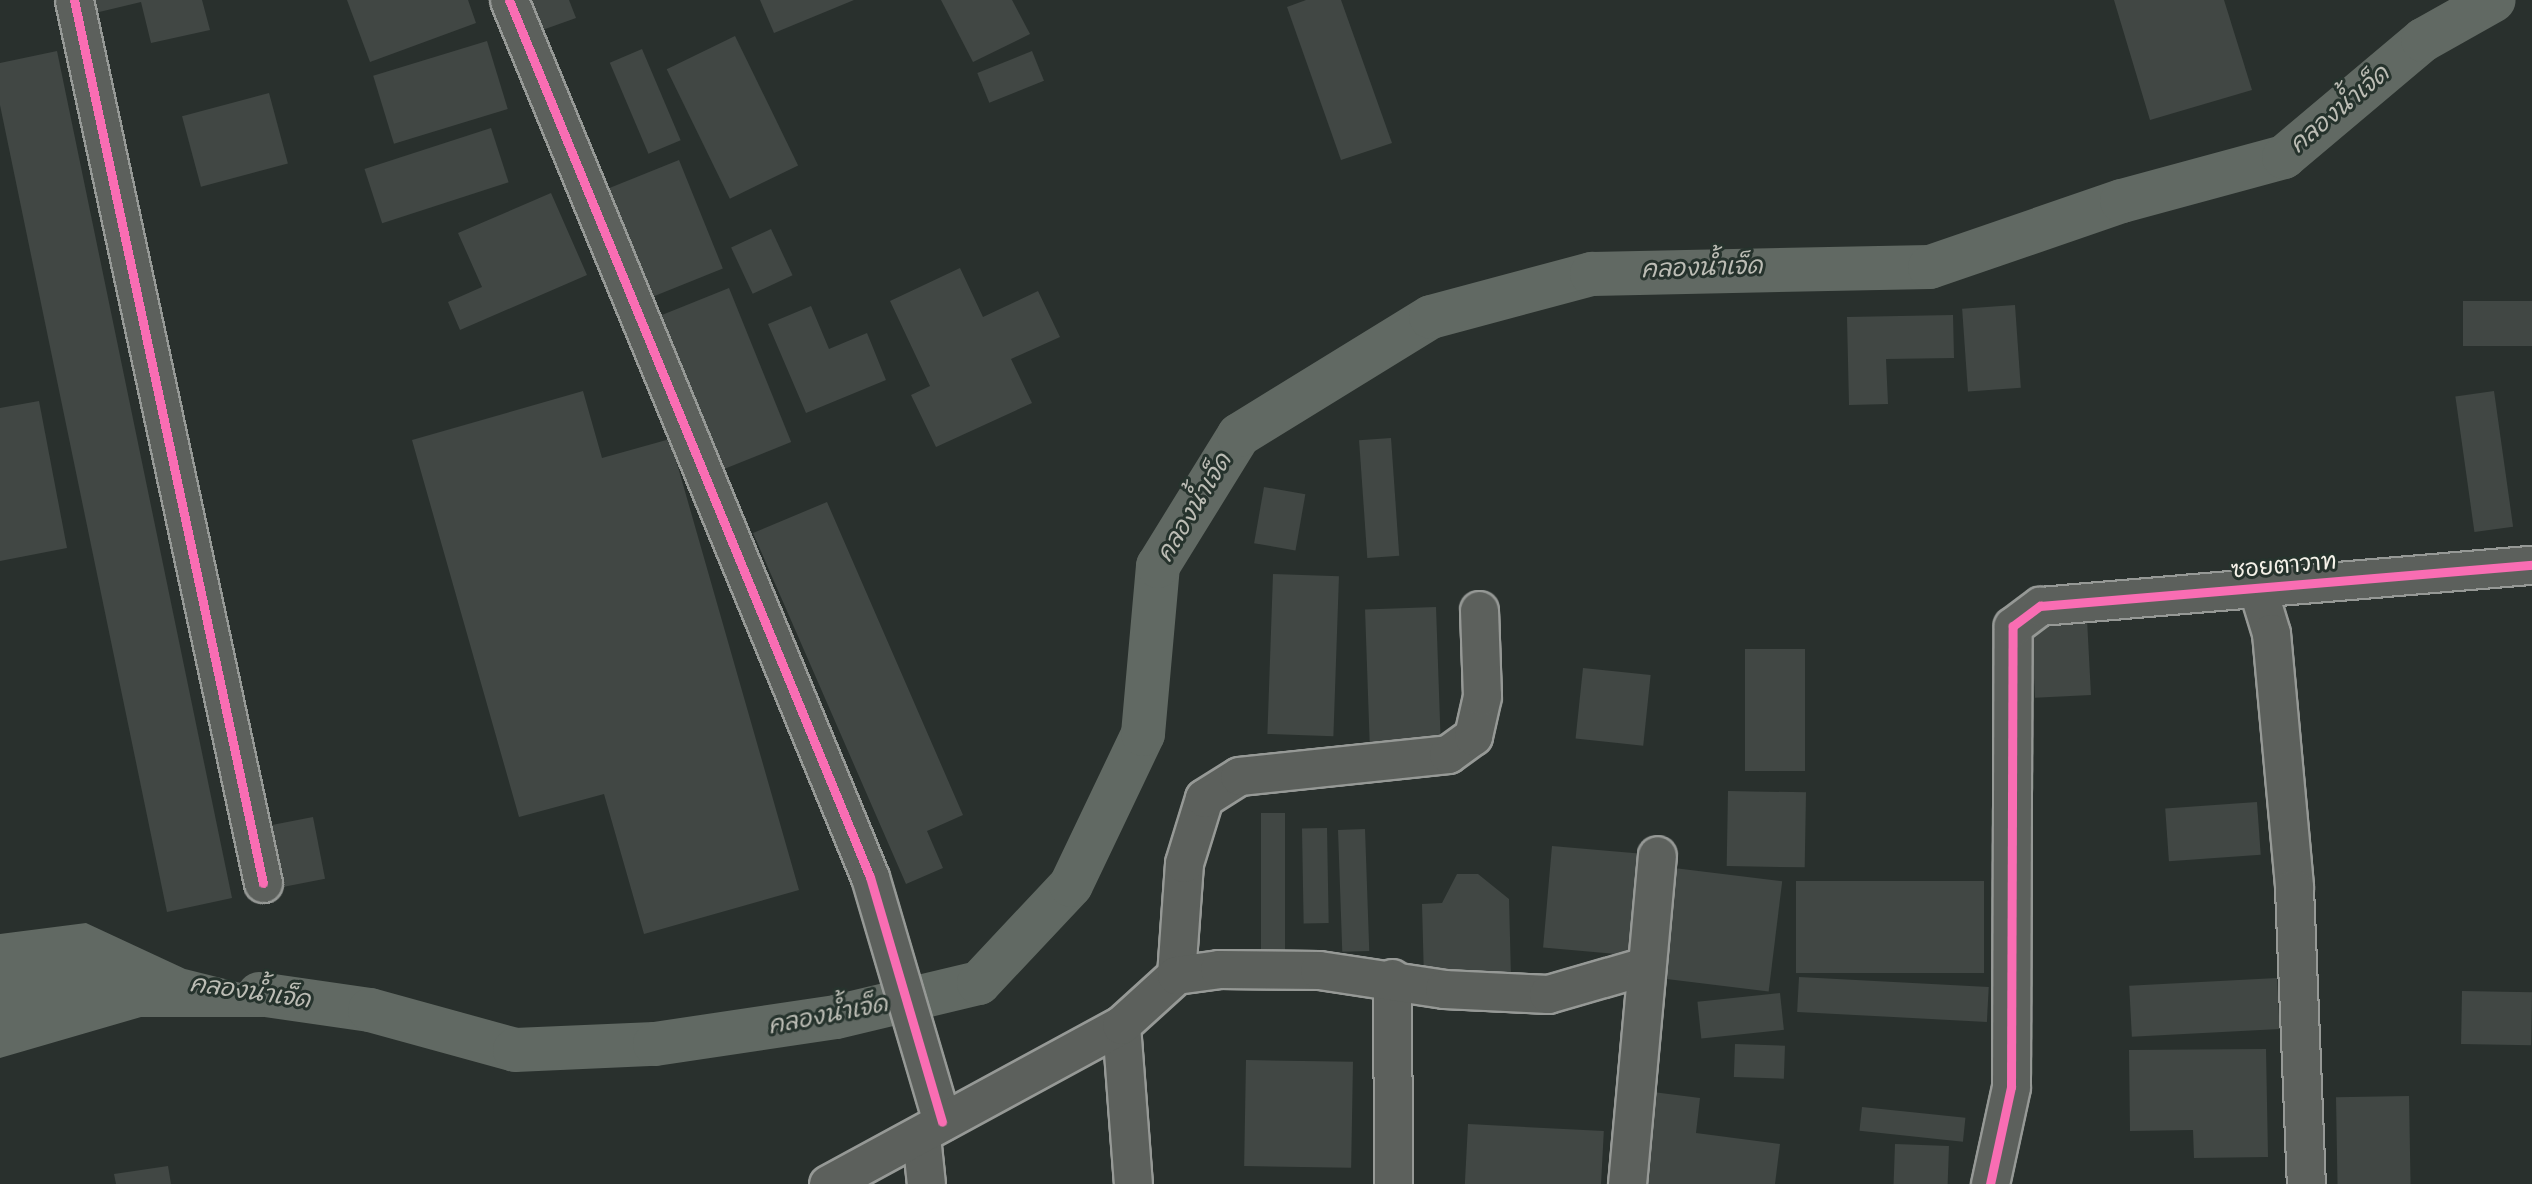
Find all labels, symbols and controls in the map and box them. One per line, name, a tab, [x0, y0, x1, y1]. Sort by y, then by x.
water label: คลองน้ำเจ็ด	[2284, 60, 2396, 160]
water label: คลองน้ำเจ็ด	[1641, 252, 1763, 286]
water label: คลองน้ำเจ็ด	[1151, 449, 1239, 567]
street label: ซอยตาวาท	[2230, 548, 2338, 584]
water label: คลองน้ำเจ็ด	[188, 970, 312, 1016]
water label: คลองน้ำเจ็ด	[766, 990, 890, 1042]

